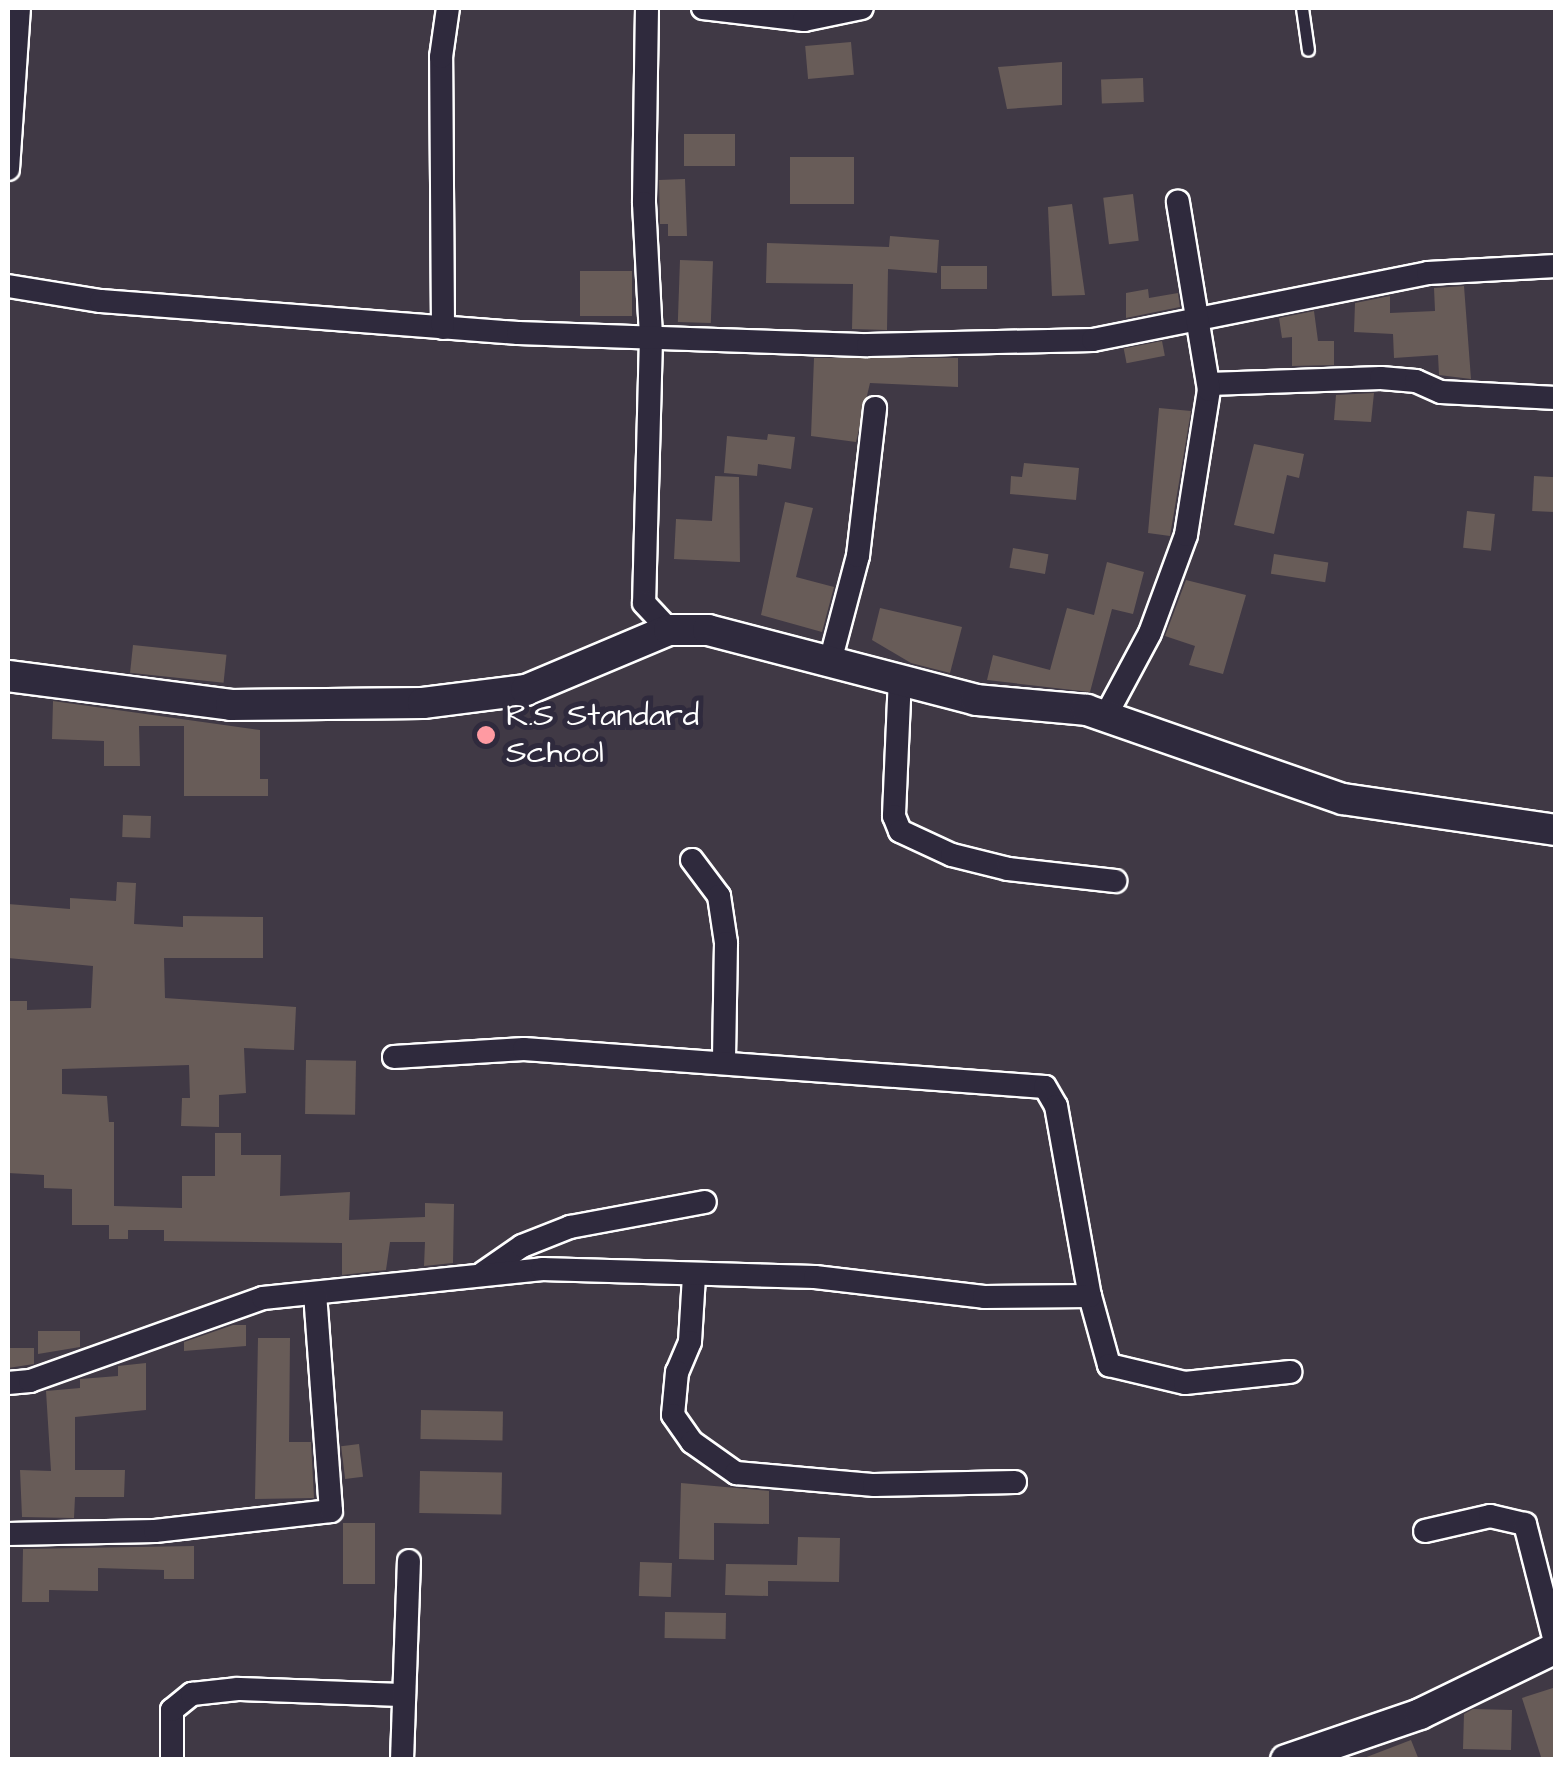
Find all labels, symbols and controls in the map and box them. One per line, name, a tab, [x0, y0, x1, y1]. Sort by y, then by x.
place label: R.S Standard School	[506, 698, 699, 773]
marker: R.S Standard School	[475, 724, 497, 746]

